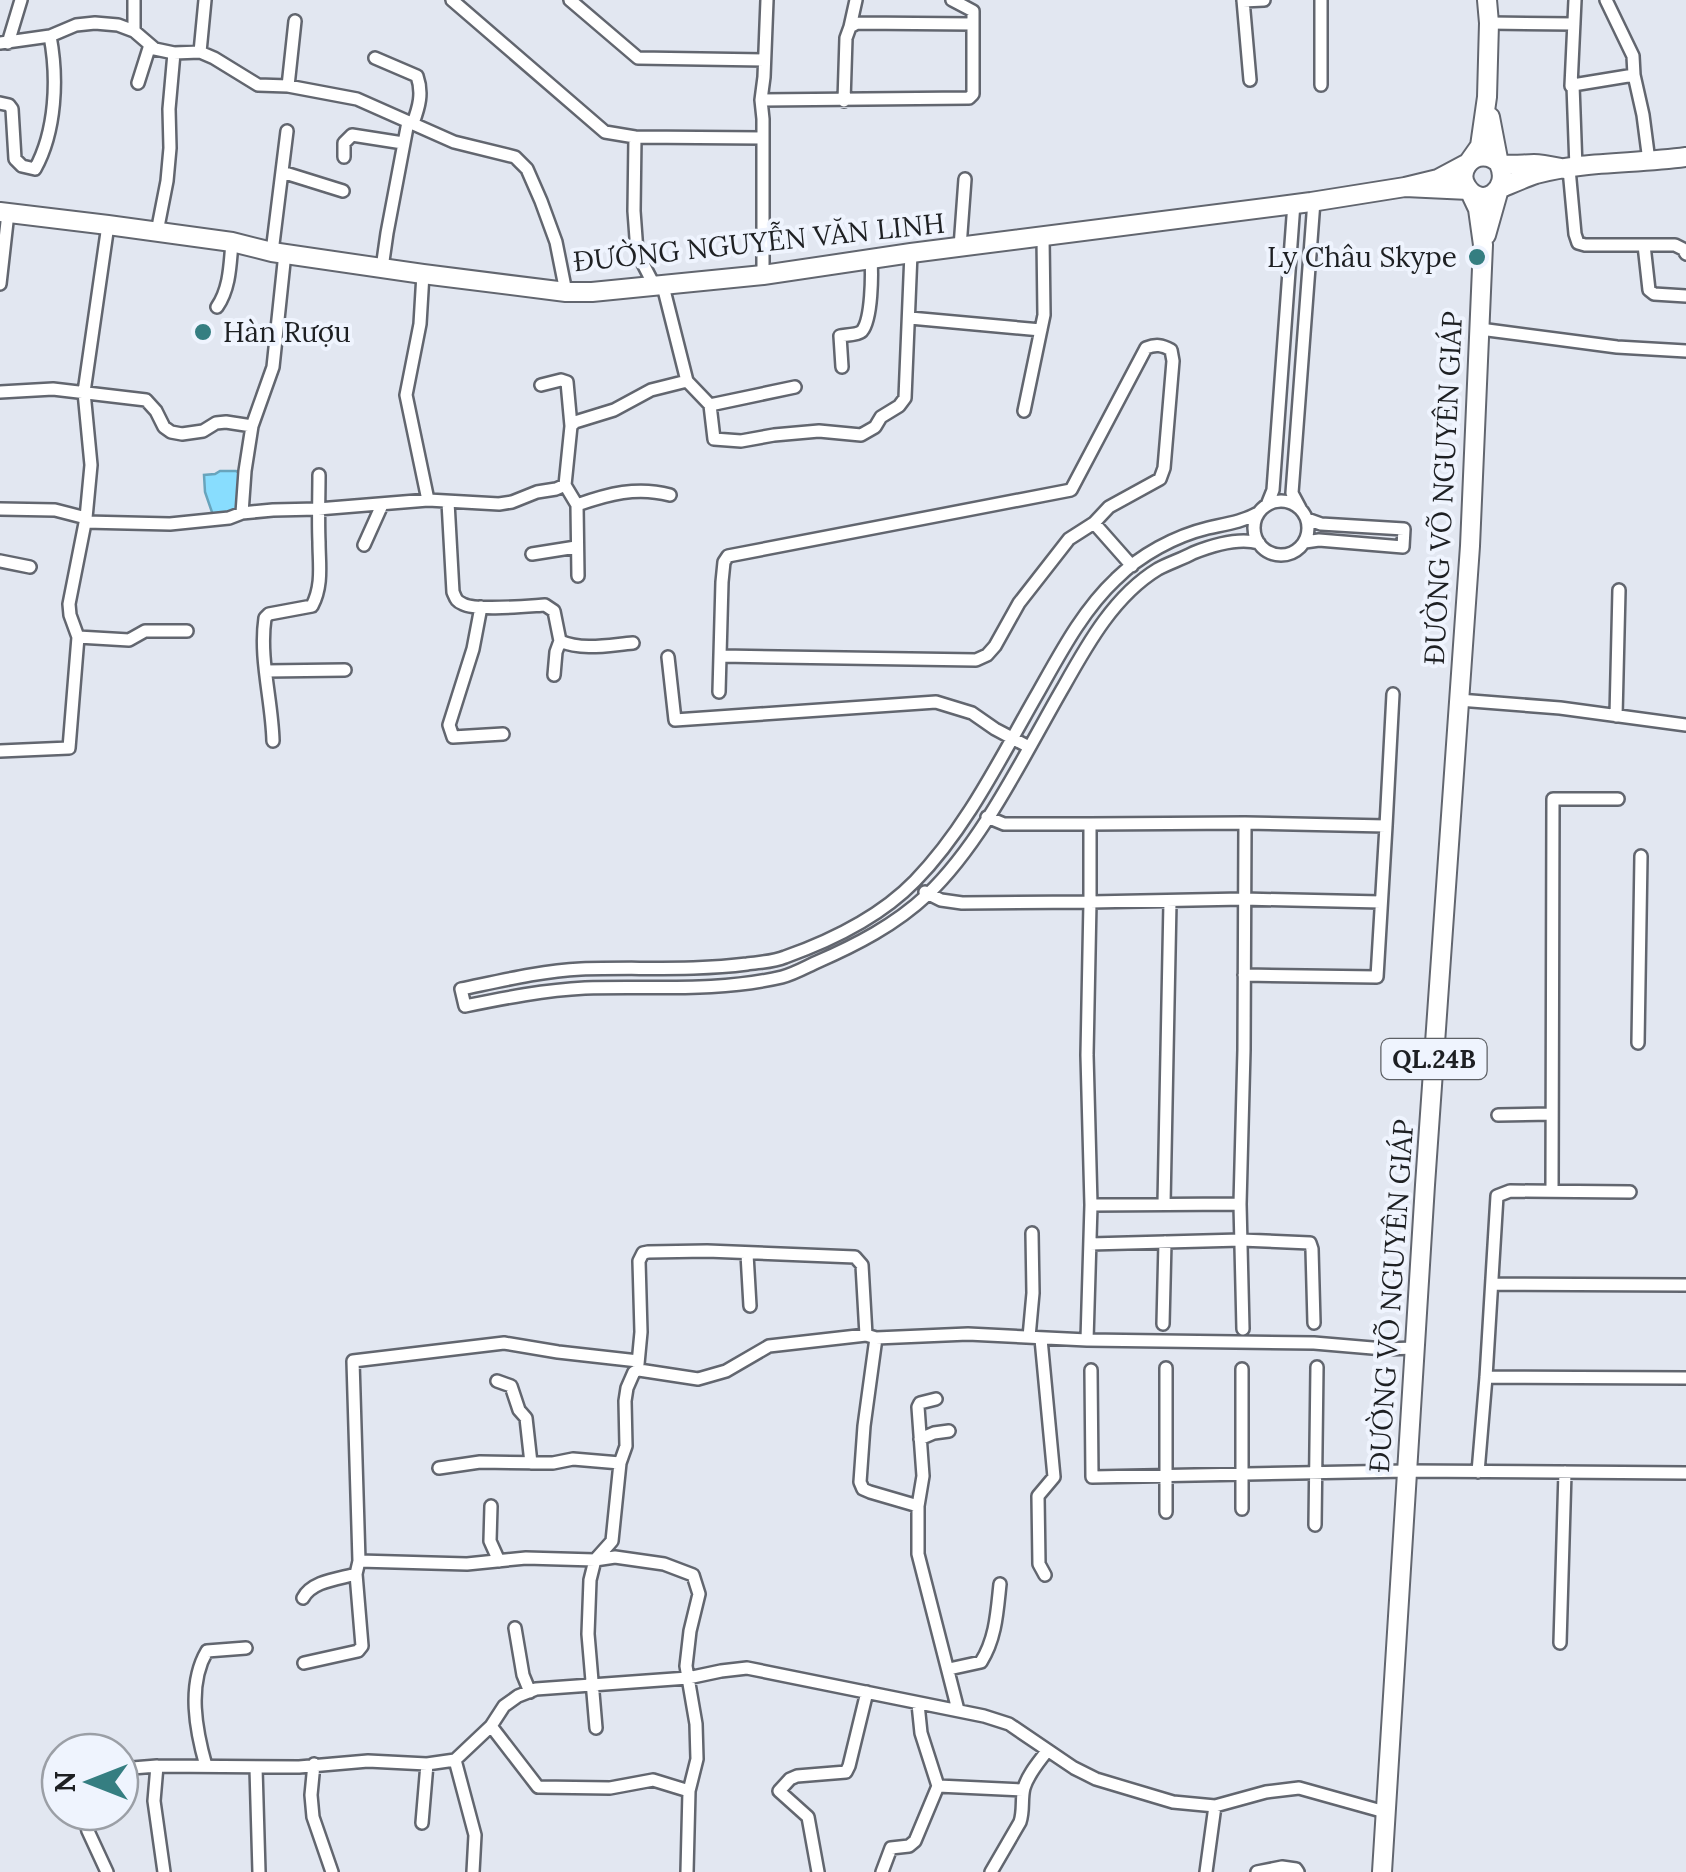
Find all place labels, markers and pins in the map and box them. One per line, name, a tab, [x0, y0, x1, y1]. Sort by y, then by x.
place label: Ly Châu Skype	[1267, 239, 1457, 275]
marker: Ly Châu Skype	[1466, 246, 1488, 268]
place label: Hàn Rượu	[223, 314, 351, 350]
marker: Hàn Rượu	[192, 321, 214, 343]

